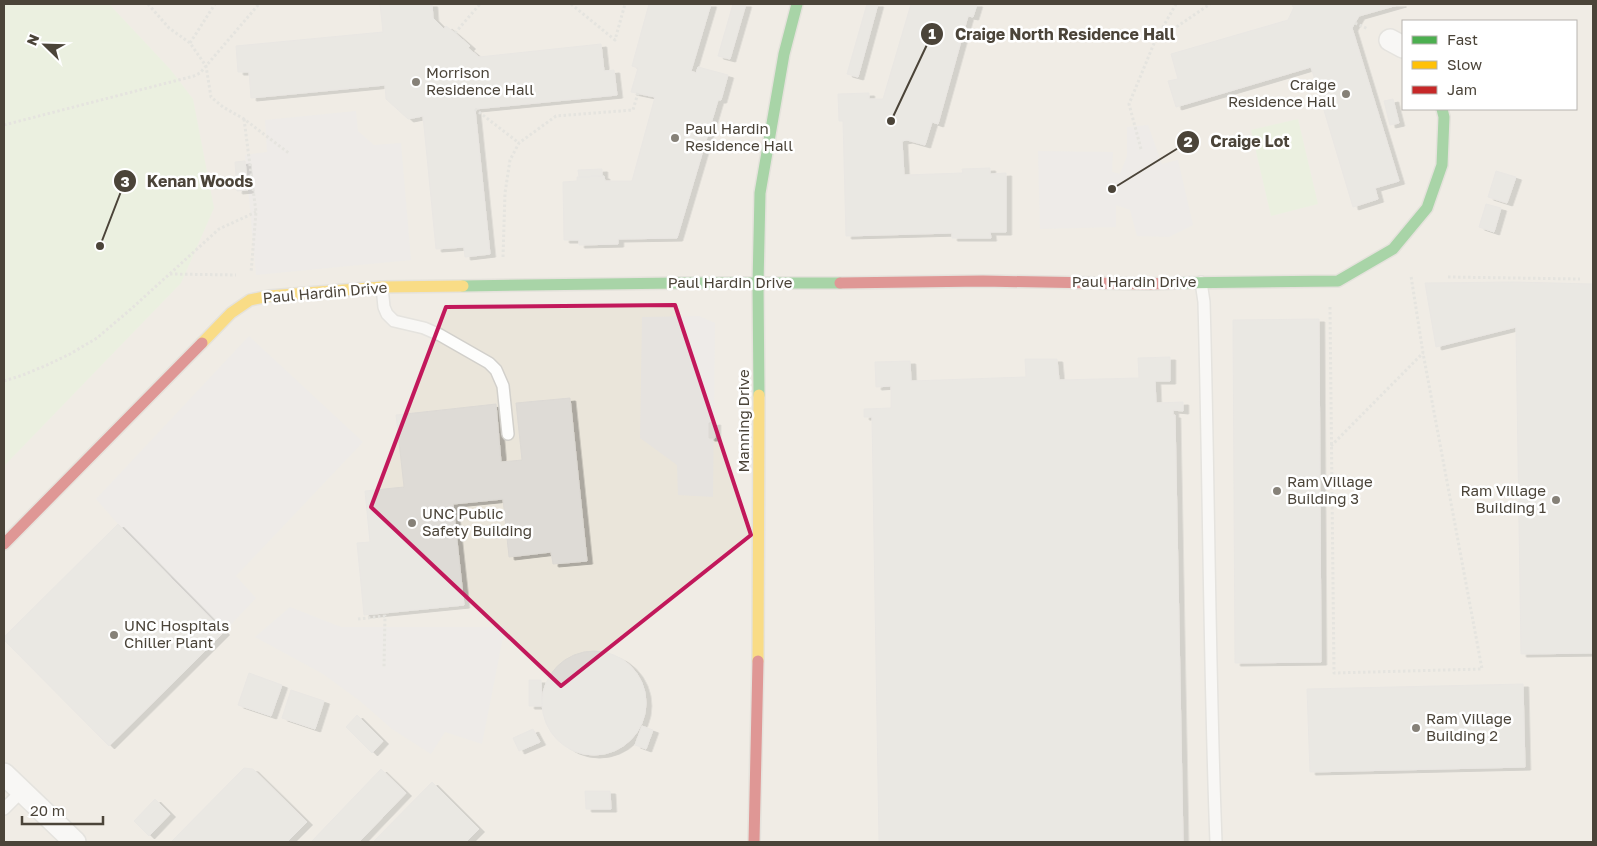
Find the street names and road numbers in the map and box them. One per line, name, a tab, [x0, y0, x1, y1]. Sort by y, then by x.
street label: Paul Hardin Drive	[1072, 272, 1197, 290]
street label: Paul Hardin Drive	[668, 273, 793, 291]
street label: Paul Hardin Drive	[262, 278, 388, 306]
street label: Manning Drive	[734, 369, 752, 473]

